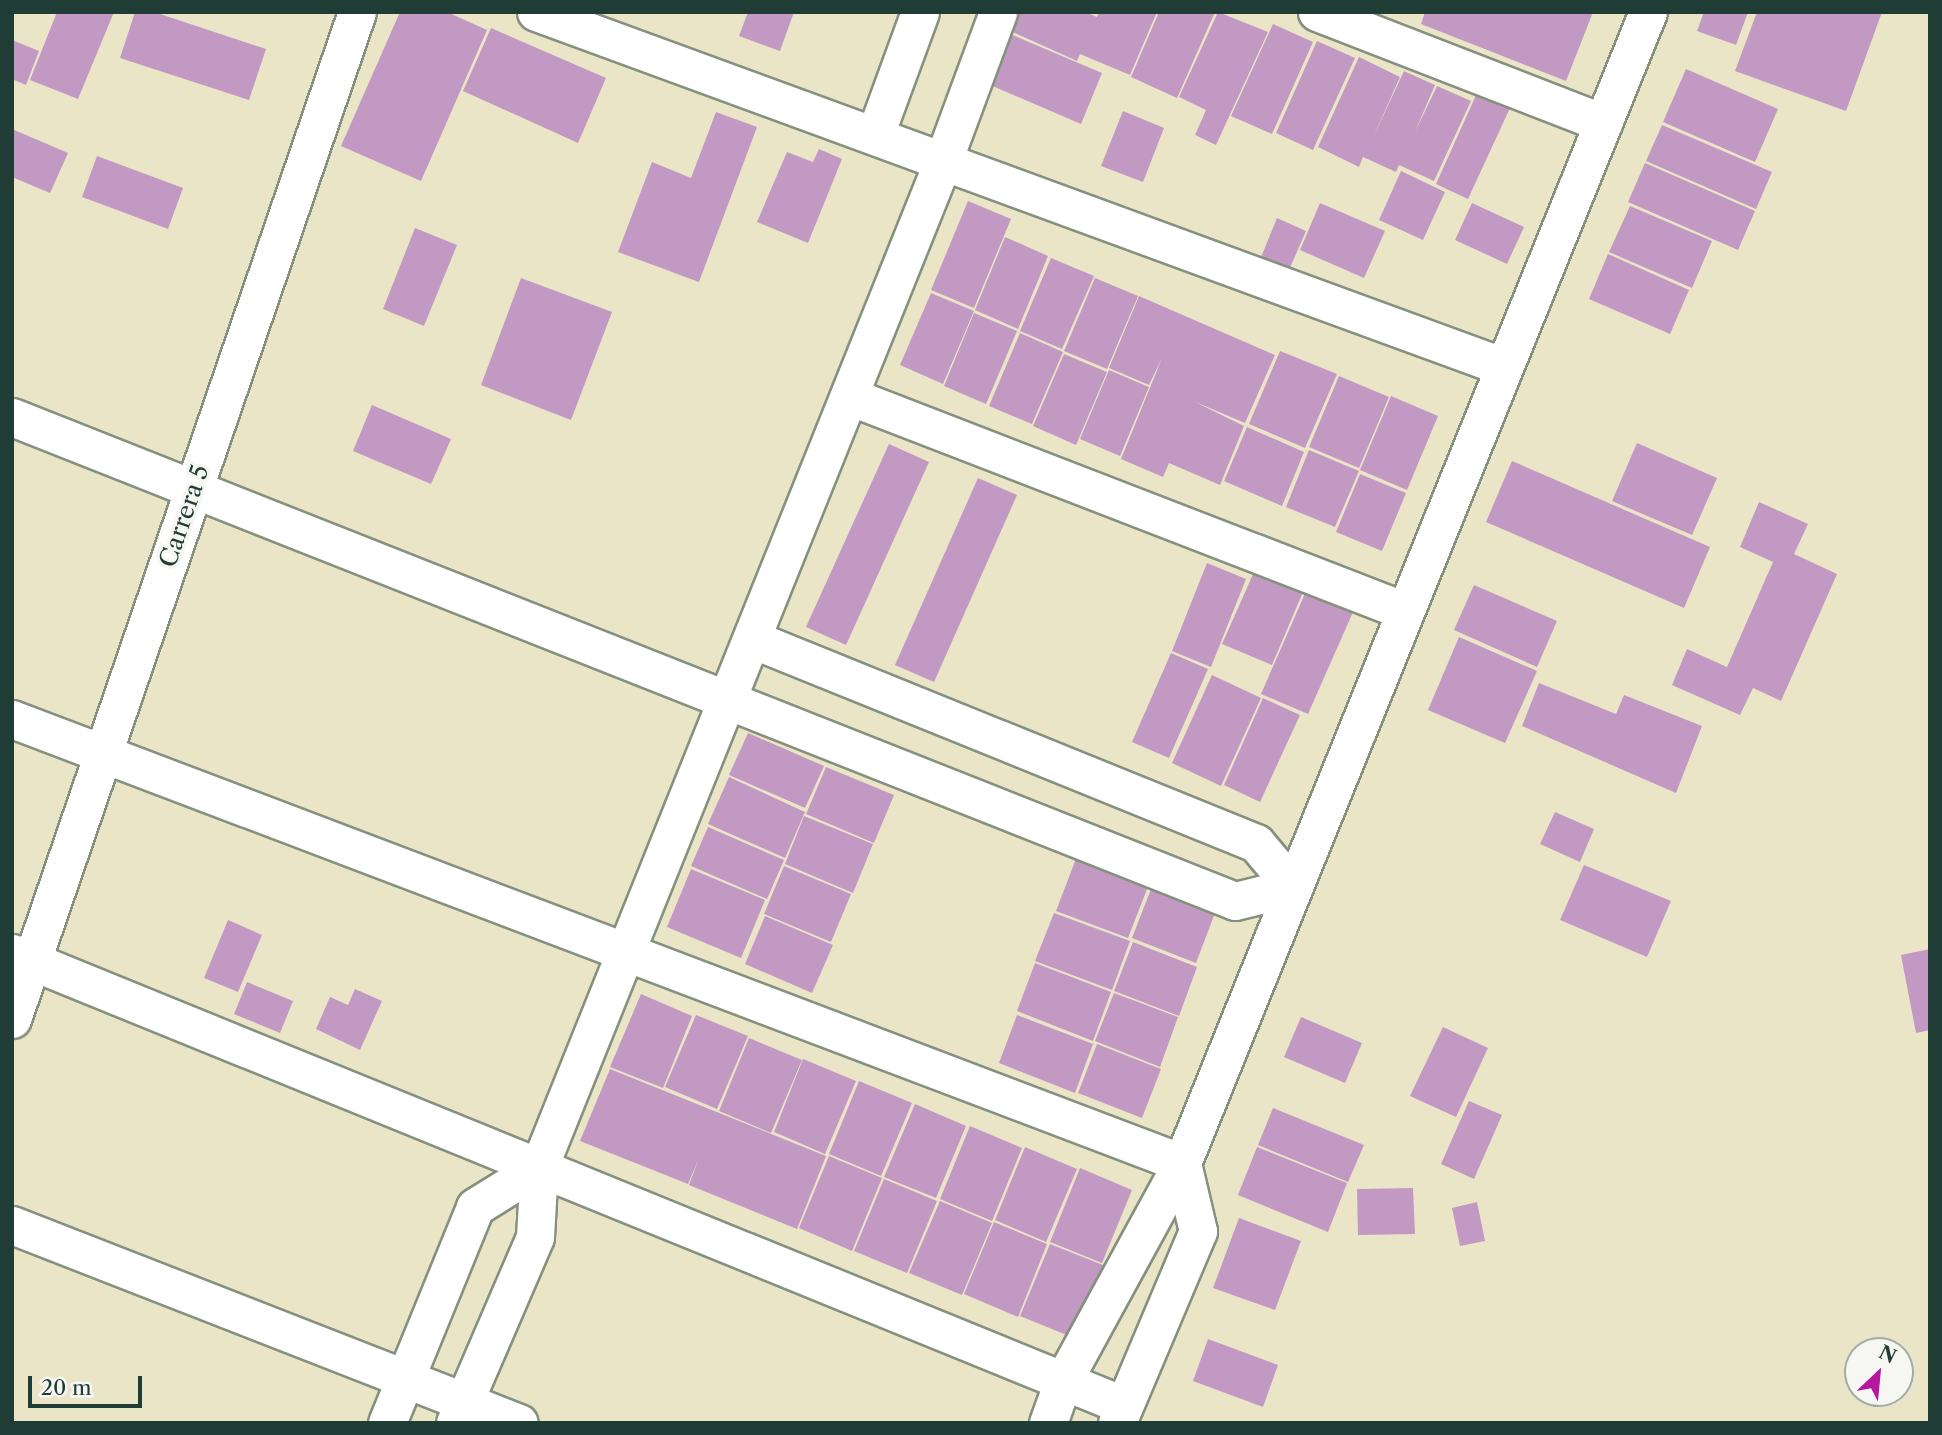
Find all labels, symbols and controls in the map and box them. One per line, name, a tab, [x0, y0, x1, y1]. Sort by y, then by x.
street label: Carrera 5	[153, 461, 215, 571]
north arrow	[1844, 1337, 1914, 1407]
text: N	[1875, 1341, 1900, 1368]
scale bar	[32, 1362, 145, 1406]
text: 20 m	[41, 1375, 92, 1400]

